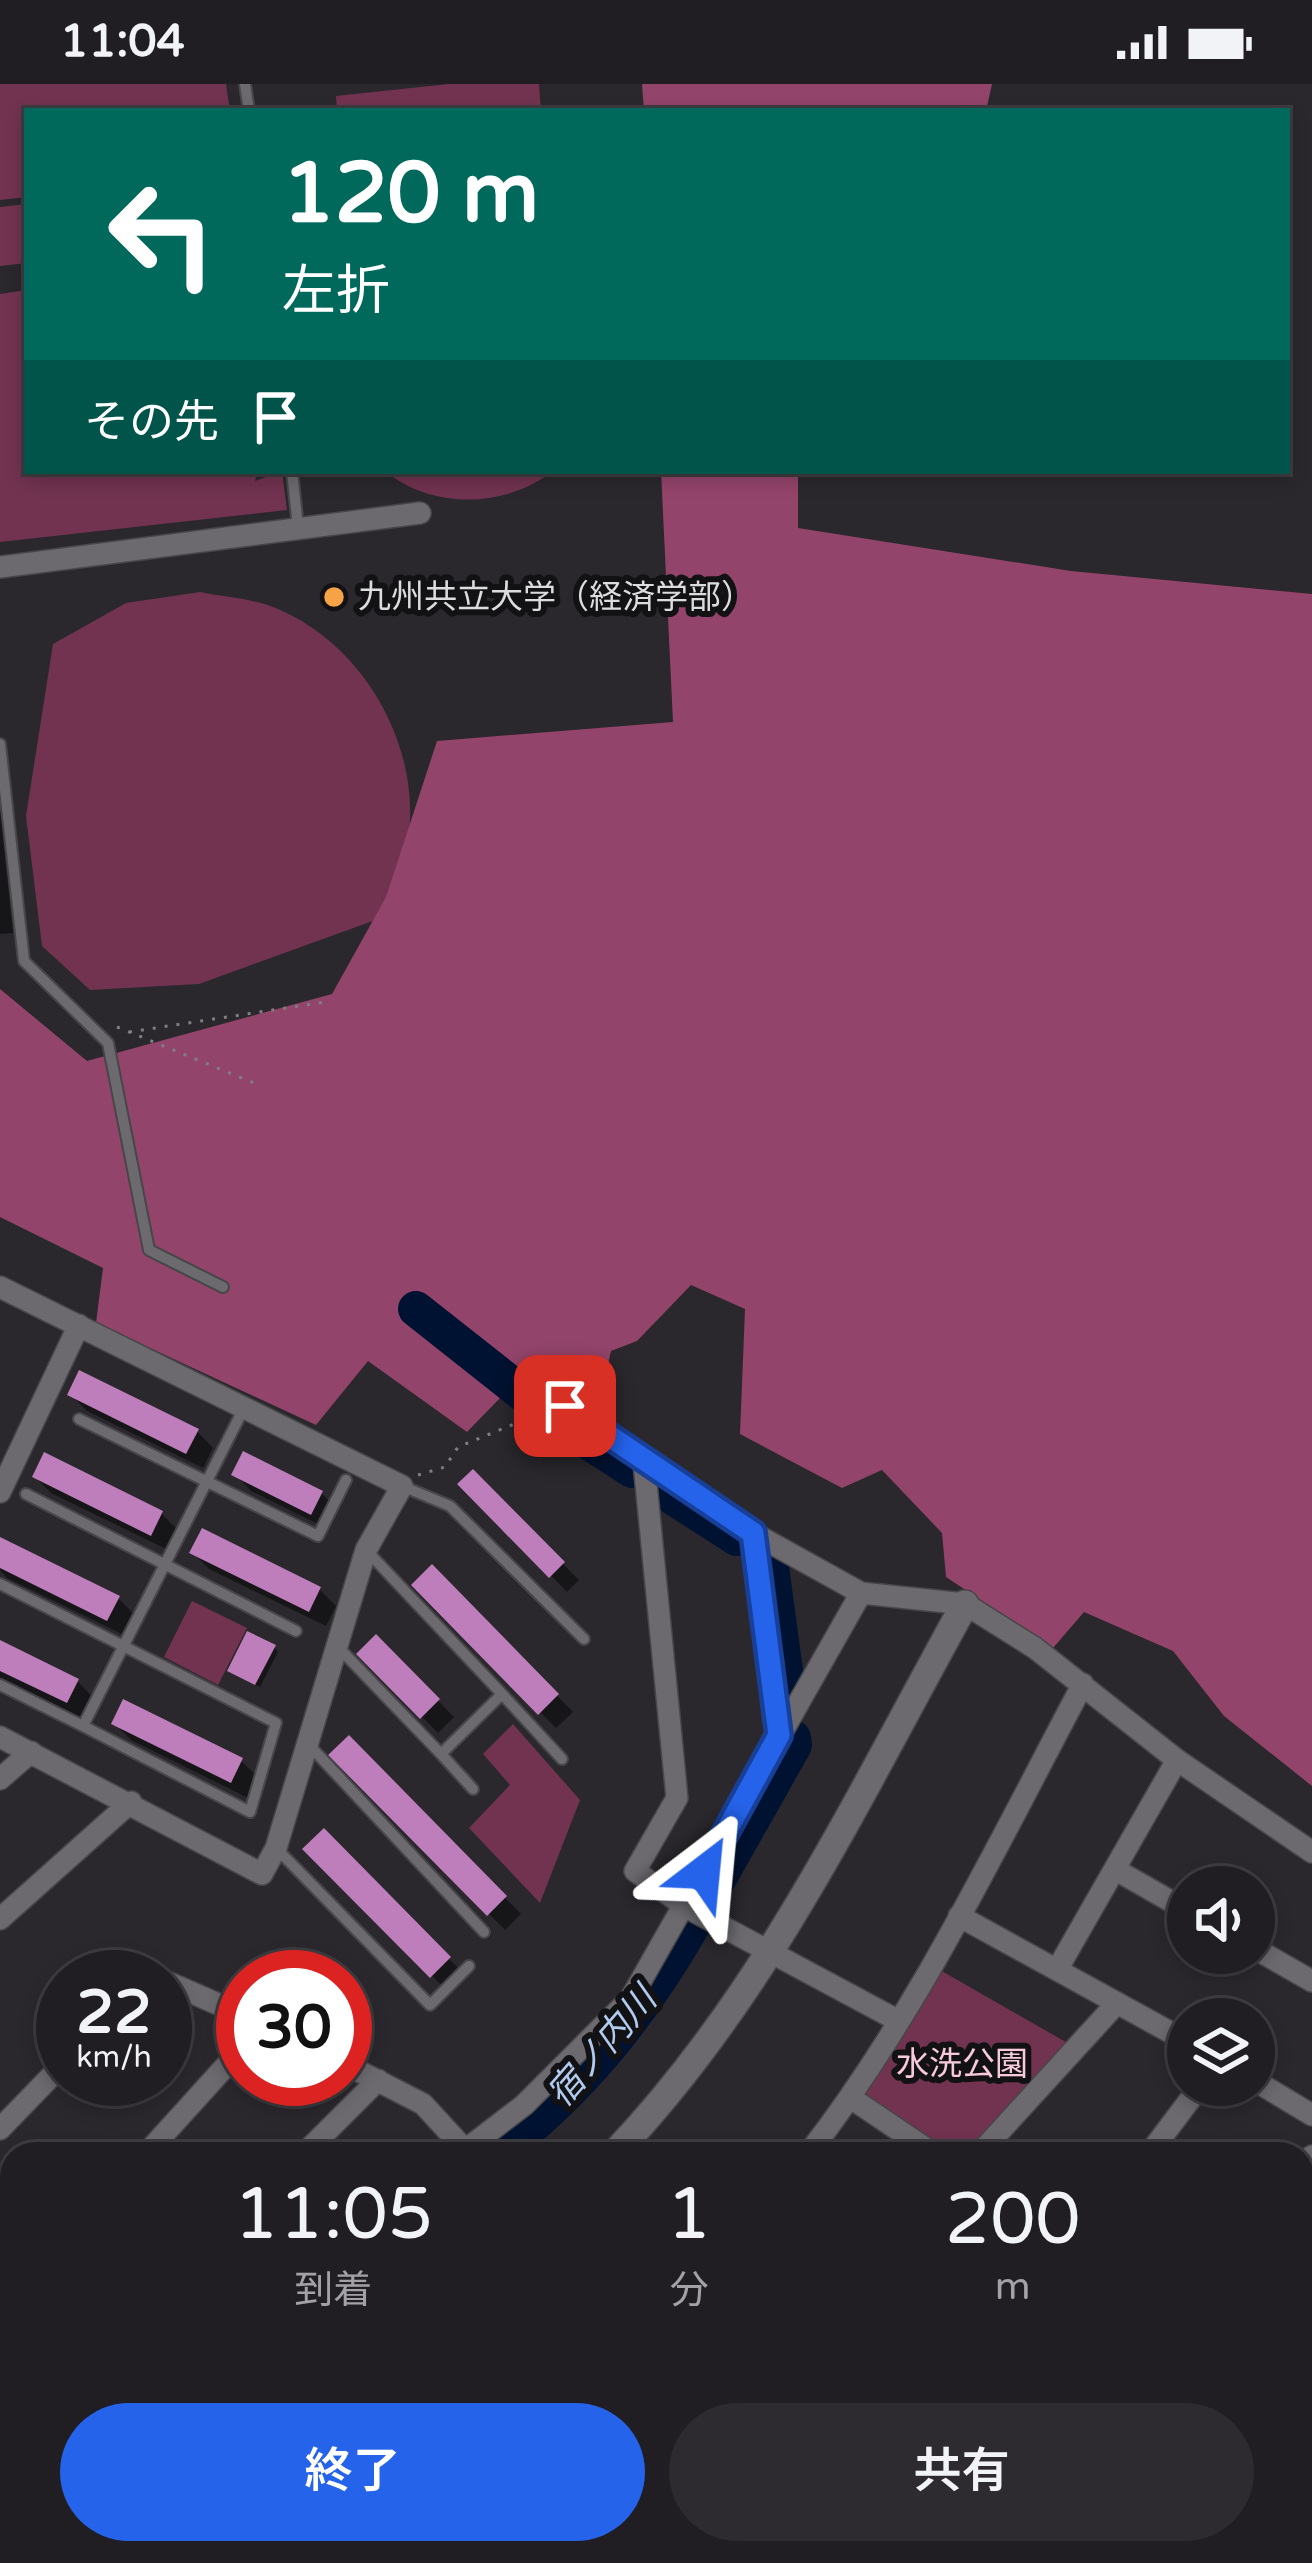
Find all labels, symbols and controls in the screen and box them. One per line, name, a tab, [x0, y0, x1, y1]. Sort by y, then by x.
text: 11:04	[60, 15, 185, 69]
text: 120 m	[282, 144, 539, 245]
icon: left	[84, 156, 240, 312]
text: 左折	[282, 259, 390, 324]
icon: arrive	[243, 384, 309, 450]
text: その先	[84, 396, 219, 450]
place label: 九州共立大学（経済学部）	[358, 578, 754, 617]
marker: 九州共立大学（経済学部）	[321, 584, 347, 610]
pin	[514, 1355, 616, 1457]
icon: arrive	[532, 1373, 598, 1439]
position arrow	[641, 1809, 767, 1935]
map controls	[1167, 1866, 1275, 2106]
button: sound	[1167, 1866, 1275, 1974]
speed limit sign: 30	[216, 1950, 372, 2106]
water label: 宿ノ内川	[539, 1976, 668, 2115]
text: 22	[76, 1977, 152, 2049]
button: layers	[1167, 1998, 1275, 2106]
text: km/h	[76, 2039, 152, 2076]
park label: 水洗公園	[896, 2045, 1028, 2084]
text: 11:05	[233, 2172, 433, 2259]
text: 1	[666, 2172, 712, 2259]
text: 200	[945, 2177, 1081, 2264]
text: m	[995, 2263, 1031, 2310]
text: 到着	[294, 2267, 372, 2314]
text: 分	[669, 2267, 708, 2314]
button: 終了	[60, 2403, 645, 2541]
button: 共有	[669, 2403, 1254, 2541]

